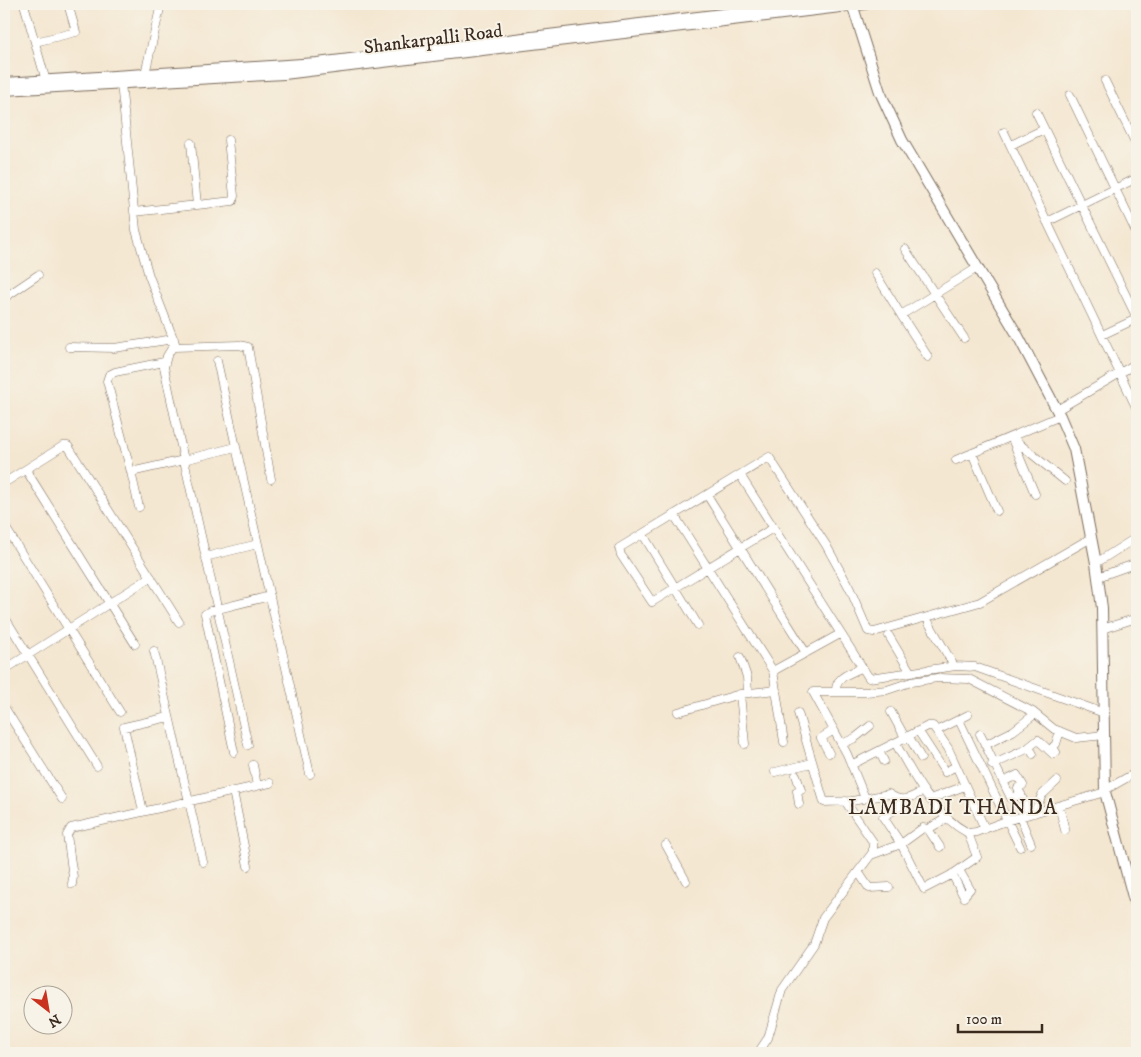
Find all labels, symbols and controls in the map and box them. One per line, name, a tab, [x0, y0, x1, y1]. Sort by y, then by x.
street label: Shankarpalli Road	[362, 19, 504, 59]
district label: LAMBADI THANDA	[848, 795, 1058, 821]
north arrow	[22, 984, 72, 1034]
scale bar	[958, 1002, 1042, 1034]
text: N	[44, 1010, 64, 1031]
text: 100 m	[966, 1010, 1002, 1029]

